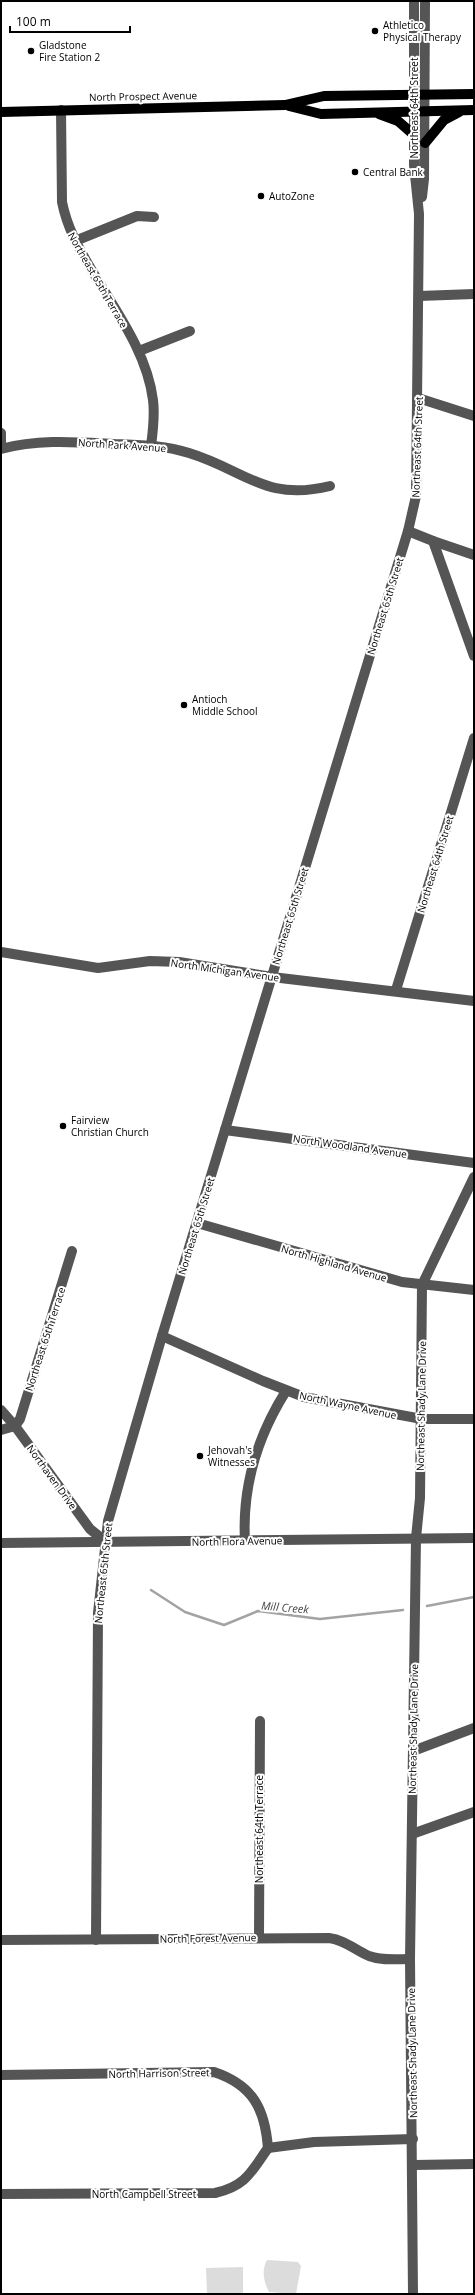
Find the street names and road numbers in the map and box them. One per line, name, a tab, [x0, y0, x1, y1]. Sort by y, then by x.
street label: Northeast 64th Street	[407, 57, 421, 159]
street label: North Prospect Avenue	[89, 88, 198, 104]
street label: Northeast 65th Terrace	[65, 230, 131, 331]
street label: Northeast 64th Street	[408, 396, 426, 498]
street label: North Park Avenue	[77, 435, 167, 455]
street label: Northeast 65th Street	[364, 555, 407, 656]
street label: Northeast 64th Street	[414, 813, 457, 914]
street label: Northeast 65th Street	[269, 865, 312, 966]
street label: North Michigan Avenue	[170, 955, 281, 985]
street label: North Woodland Avenue	[292, 1131, 408, 1161]
street label: Northeast 65th Street	[175, 1175, 218, 1276]
street label: North Highland Avenue	[280, 1241, 389, 1285]
street label: Northeast 65th Terrace	[22, 1285, 69, 1393]
street label: Northeast Shady Lane Drive	[413, 1341, 429, 1471]
street label: North Wayne Avenue	[298, 1388, 398, 1422]
street label: Northaven Drive	[24, 1442, 80, 1512]
street label: Northeast 65th Street	[91, 1522, 115, 1624]
street label: North Flora Avenue	[192, 1533, 283, 1549]
street label: Northeast Shady Lane Drive	[405, 1664, 421, 1794]
street label: Northeast 64th Terrace	[252, 1774, 266, 1883]
street label: North Forest Avenue	[160, 1930, 257, 1946]
street label: Northeast Shady Lane Drive	[404, 1988, 420, 2118]
street label: North Harrison Street	[108, 2065, 210, 2081]
street label: North Campbell Street	[92, 2187, 197, 2201]

